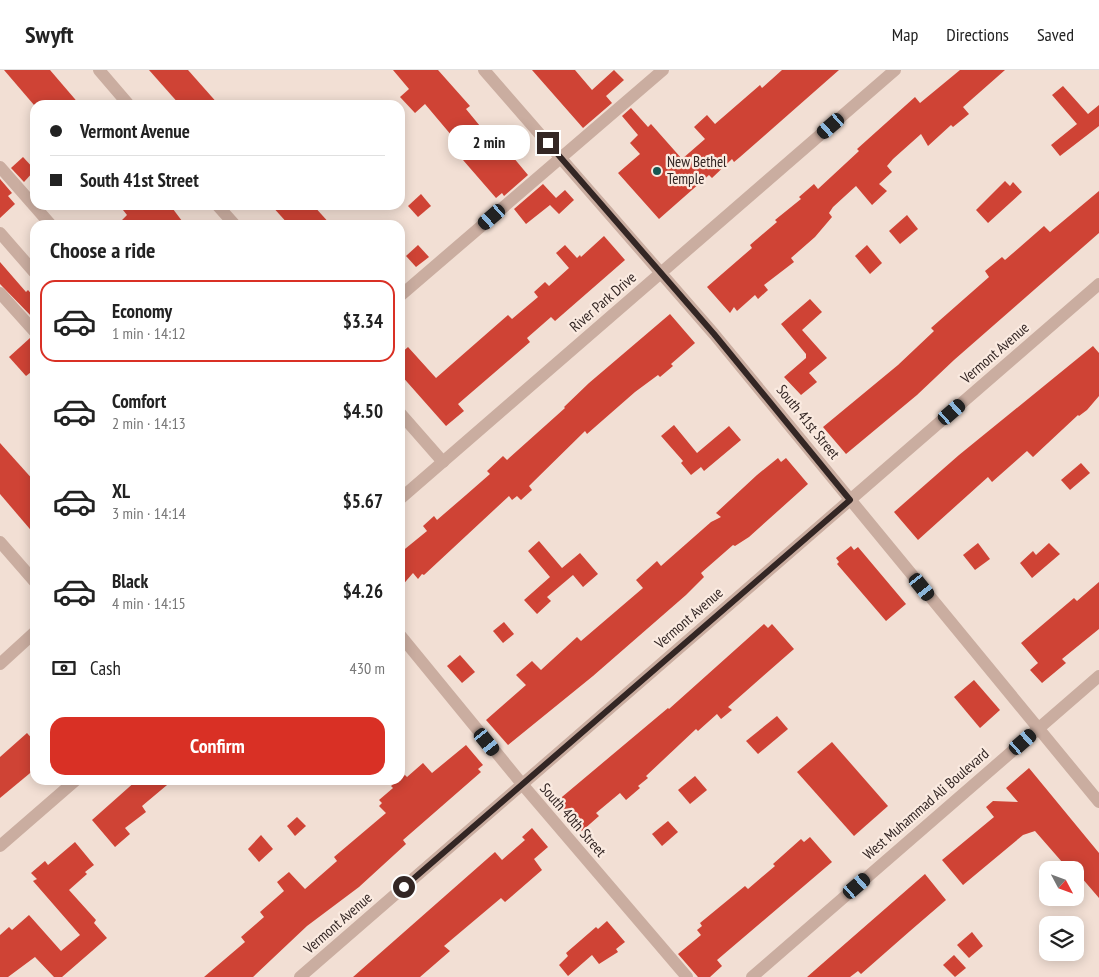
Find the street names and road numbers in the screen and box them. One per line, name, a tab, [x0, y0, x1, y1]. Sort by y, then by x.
street label: River Park Drive	[565, 268, 640, 336]
street label: Vermont Avenue	[956, 318, 1033, 388]
street label: South 41st Street	[773, 381, 844, 463]
street label: Vermont Avenue	[650, 583, 727, 653]
street label: West Muhammad Ali Boulevard	[859, 744, 992, 863]
street label: South 40th Street	[536, 779, 611, 861]
street label: Vermont Avenue	[299, 888, 376, 958]

